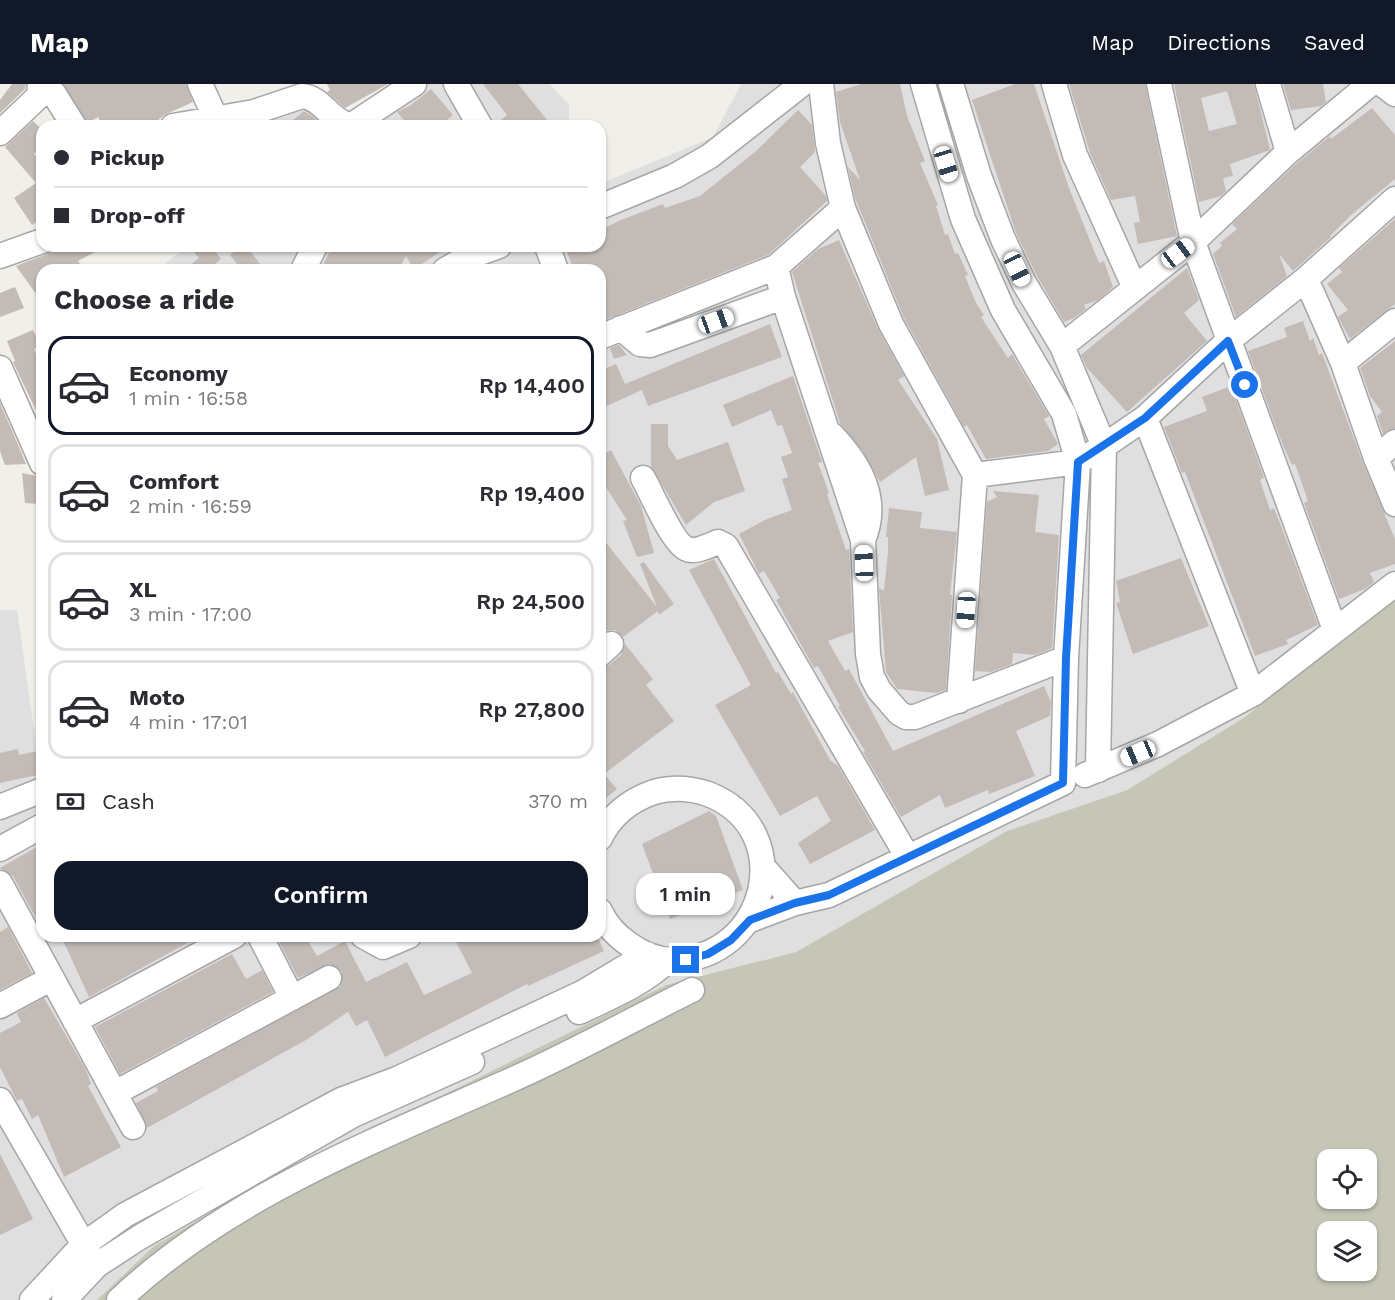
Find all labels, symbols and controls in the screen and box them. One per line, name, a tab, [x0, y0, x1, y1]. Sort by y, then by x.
text: Map	[30, 26, 89, 59]
text: Map	[1091, 30, 1134, 55]
text: Directions	[1167, 30, 1271, 55]
text: Saved	[1304, 30, 1365, 55]
car	[932, 144, 960, 184]
text: Pickup	[90, 145, 165, 170]
text: Drop-off	[90, 203, 185, 228]
car	[1158, 235, 1198, 271]
car	[1001, 249, 1033, 289]
text: Choose a ride	[54, 284, 234, 316]
car	[696, 306, 736, 336]
icon: car	[57, 359, 111, 413]
text: Economy	[129, 361, 228, 386]
route start	[1231, 371, 1258, 398]
text: Rp 14,400	[479, 373, 585, 398]
text: 1 min · 16:58	[129, 386, 248, 410]
icon: car	[57, 467, 111, 521]
text: Comfort	[129, 469, 219, 494]
text: Rp 19,400	[479, 481, 585, 506]
text: 2 min · 16:59	[129, 494, 252, 518]
car	[854, 545, 874, 581]
icon: car	[57, 575, 111, 629]
text: XL	[129, 577, 157, 602]
text: Rp 24,500	[476, 589, 585, 614]
car	[956, 591, 976, 629]
text: 3 min · 17:00	[129, 602, 252, 626]
icon: car	[57, 683, 111, 737]
text: Moto	[129, 685, 185, 710]
text: Rp 27,800	[479, 697, 585, 722]
text: 4 min · 17:01	[129, 710, 248, 734]
car	[1118, 738, 1158, 768]
icon: cash	[54, 785, 87, 818]
text: Cash	[102, 789, 155, 814]
text: 370 m	[528, 789, 588, 813]
button: Confirm	[54, 861, 588, 930]
callout: 1 min	[636, 873, 736, 915]
text: 1 min	[660, 882, 711, 906]
route end	[672, 946, 699, 973]
map controls	[1317, 1149, 1377, 1281]
button: locate	[1317, 1149, 1377, 1209]
button: layers	[1317, 1221, 1377, 1281]

